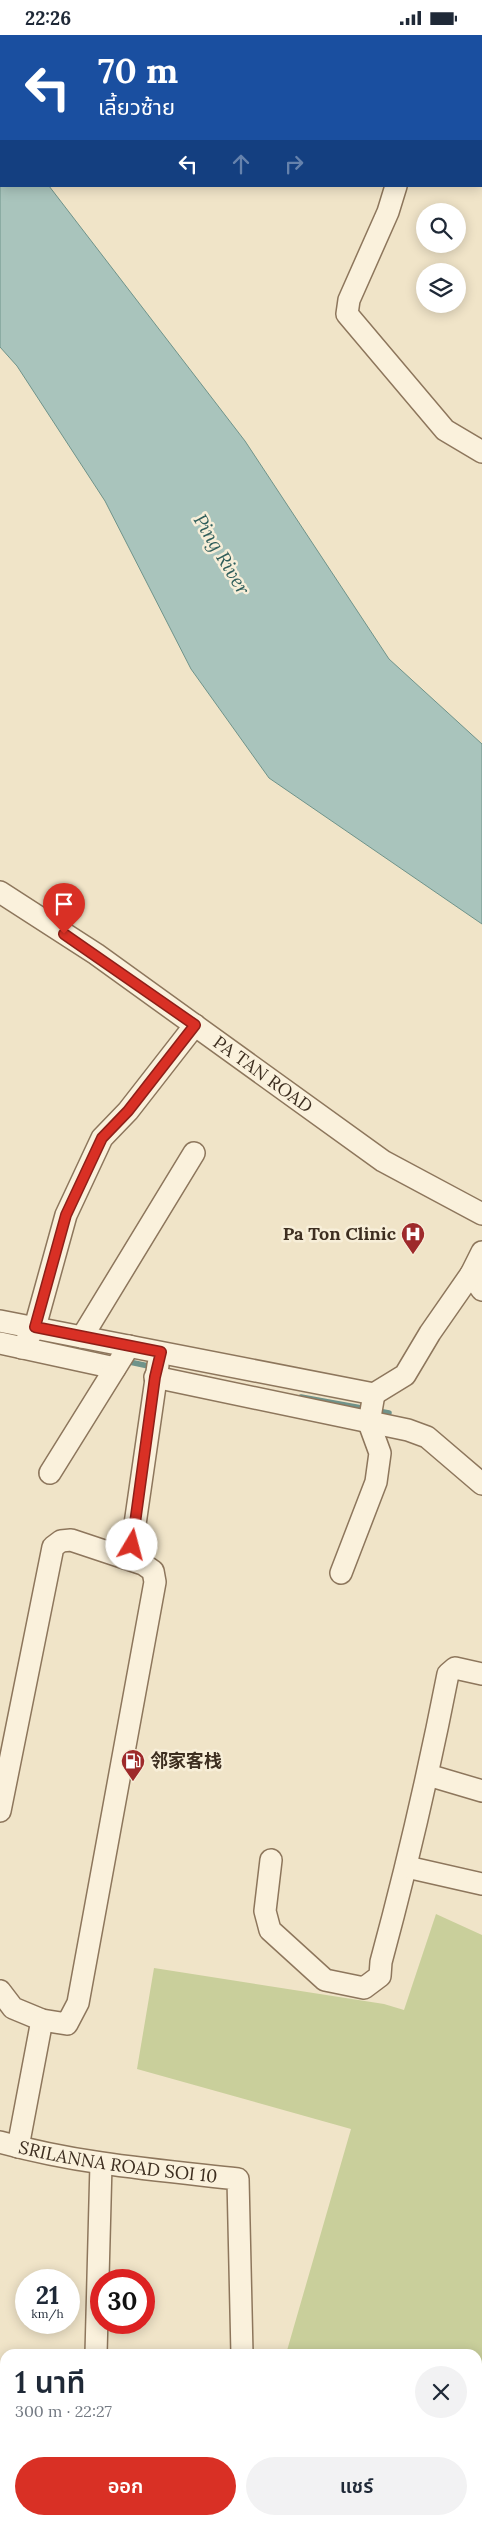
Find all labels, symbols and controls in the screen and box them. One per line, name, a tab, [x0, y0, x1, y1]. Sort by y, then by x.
text: 22:26	[25, 6, 71, 30]
text: 70 m	[98, 48, 178, 93]
icon: left	[15, 55, 80, 120]
text: เลี้ยวซ้าย	[98, 93, 175, 121]
icon: left	[174, 150, 202, 178]
icon: ahead	[227, 150, 255, 178]
icon: right	[280, 150, 308, 178]
map controls	[416, 203, 466, 313]
button: search	[416, 203, 466, 253]
button: layers	[416, 263, 466, 313]
water label: Ping River	[189, 509, 256, 599]
pin	[43, 883, 85, 934]
icon: arrive	[50, 890, 78, 918]
street label: PA TAN ROAD	[209, 1030, 317, 1118]
hospital icon: Pa Ton Clinic	[400, 1221, 426, 1255]
place label: Pa Ton Clinic	[283, 1222, 397, 1245]
position arrow	[105, 1518, 157, 1570]
fuel station icon: 邻家客栈	[120, 1748, 146, 1782]
place label: 邻家客栈	[150, 1749, 222, 1772]
street label: SRILANNA ROAD SOI 10	[16, 2135, 218, 2188]
speed limit sign: 30	[90, 2269, 155, 2334]
text: 21	[36, 2279, 59, 2311]
text: km/h	[31, 2306, 64, 2321]
text: 1 นาที	[15, 2363, 85, 2401]
button: close	[415, 2366, 467, 2418]
text: 300 m · 22:27	[15, 2401, 112, 2421]
button: ออก	[15, 2457, 236, 2515]
button: แชร์	[246, 2457, 467, 2515]

